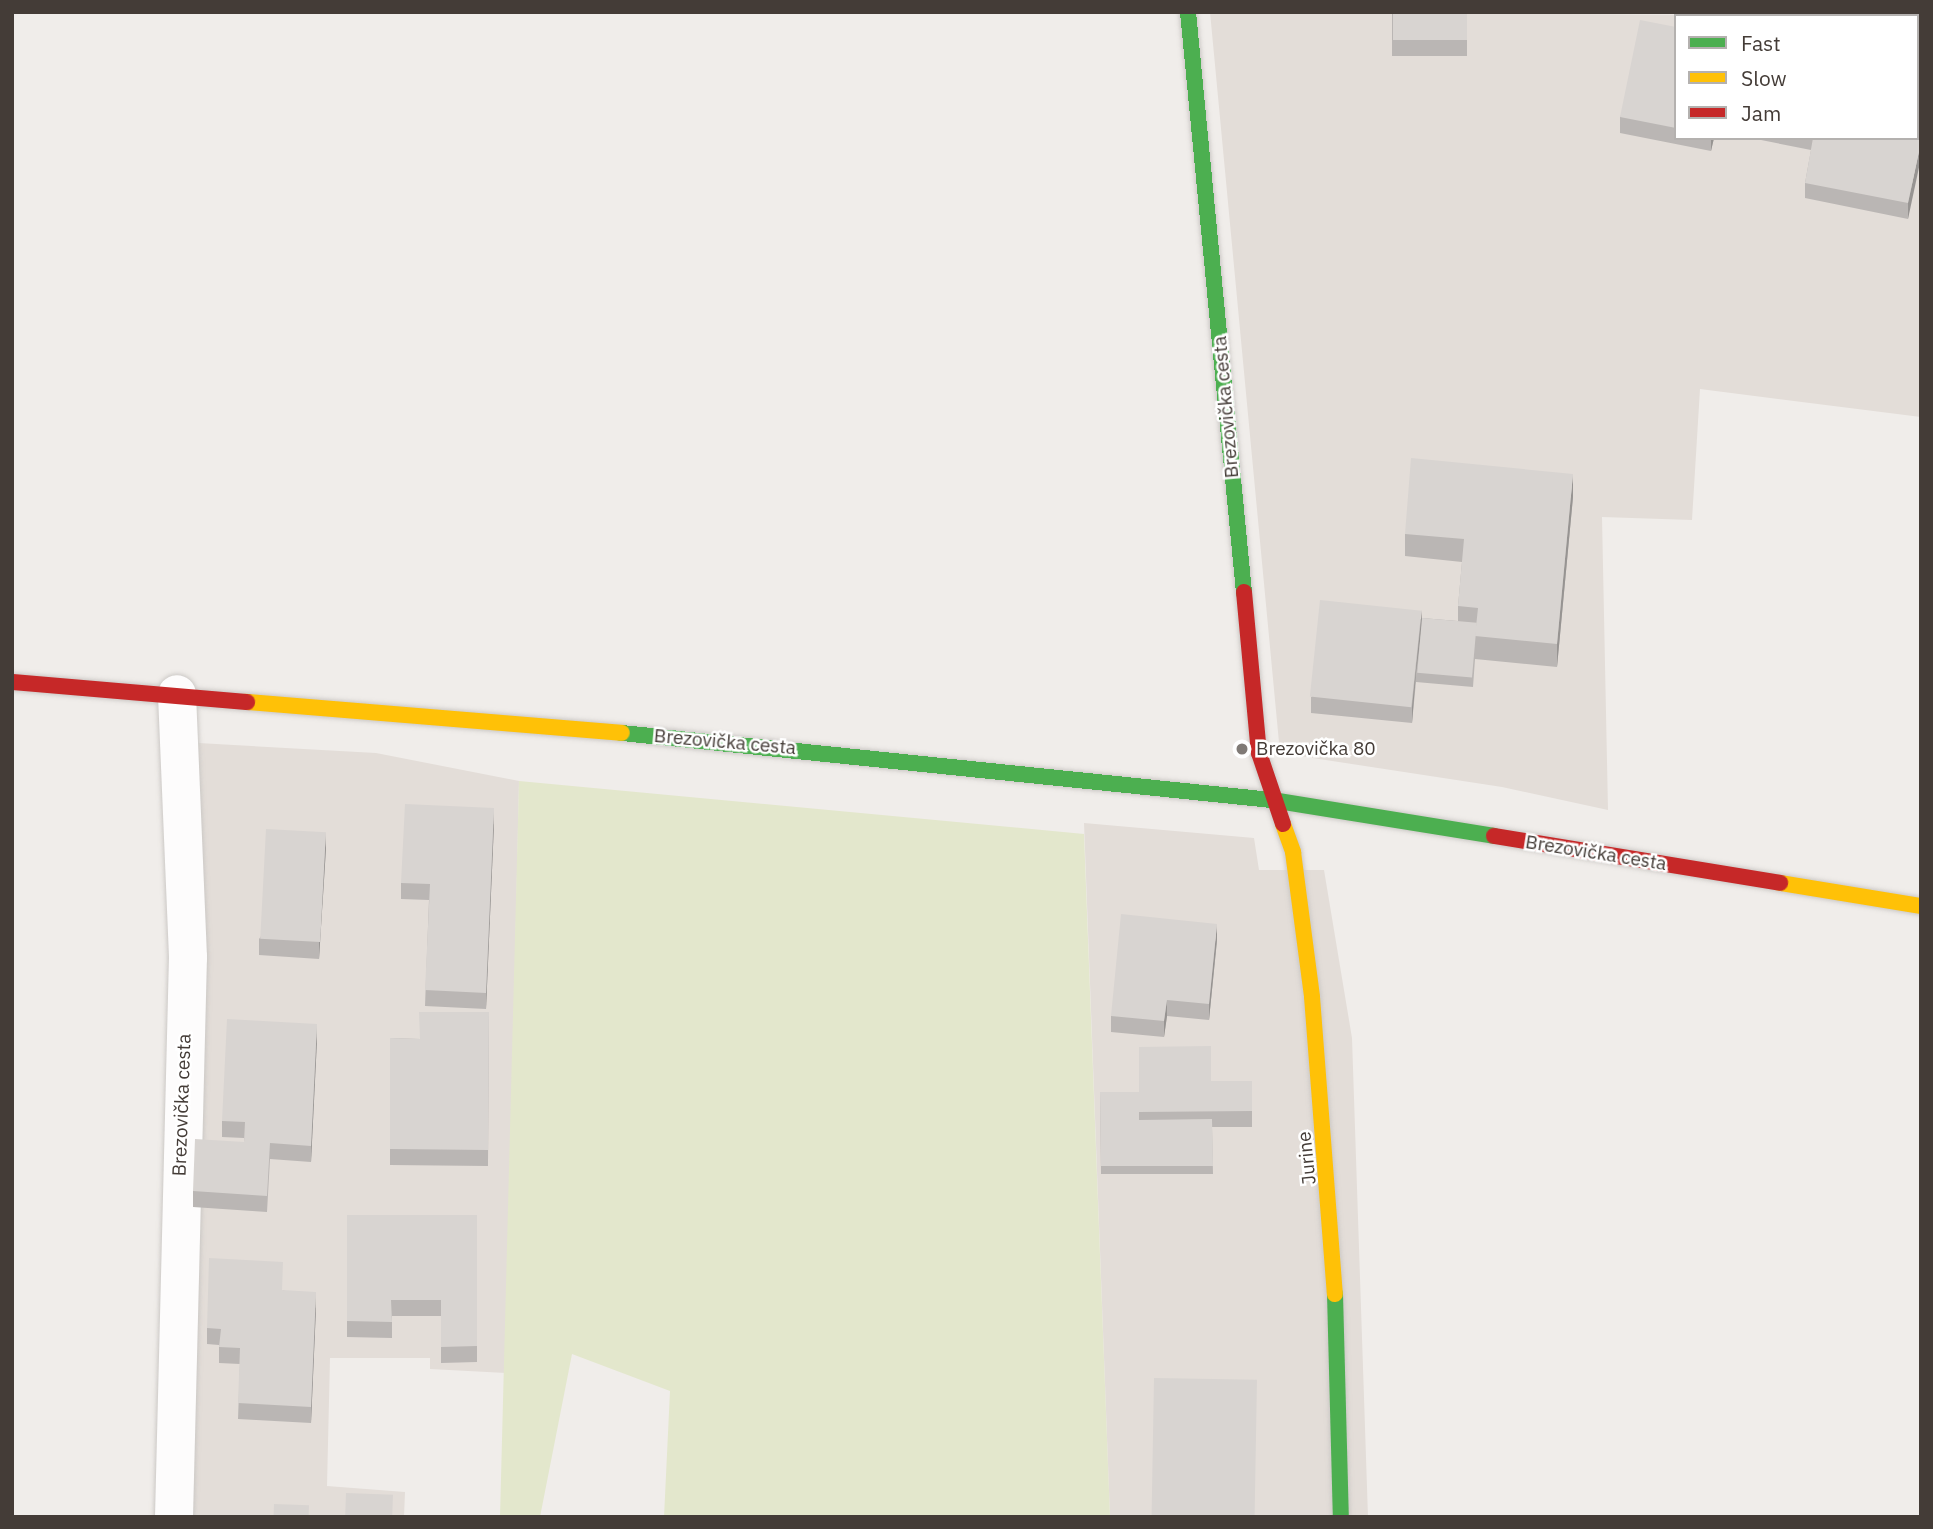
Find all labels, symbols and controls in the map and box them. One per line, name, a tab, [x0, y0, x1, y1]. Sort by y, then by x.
legend	[1674, 14, 1919, 140]
text: Fast	[1741, 29, 1781, 57]
text: Slow	[1741, 64, 1787, 92]
text: Jam	[1741, 99, 1781, 127]
street label: Brezovička cesta	[1208, 335, 1244, 479]
street label: Brezovička cesta	[653, 724, 797, 760]
place label: Brezovička 80	[1256, 738, 1376, 760]
marker: Brezovička 80	[1234, 741, 1250, 757]
street label: Brezovička cesta	[1524, 831, 1668, 875]
street label: Brezovička cesta	[168, 1033, 196, 1177]
street label: Jurine	[1293, 1130, 1321, 1186]

